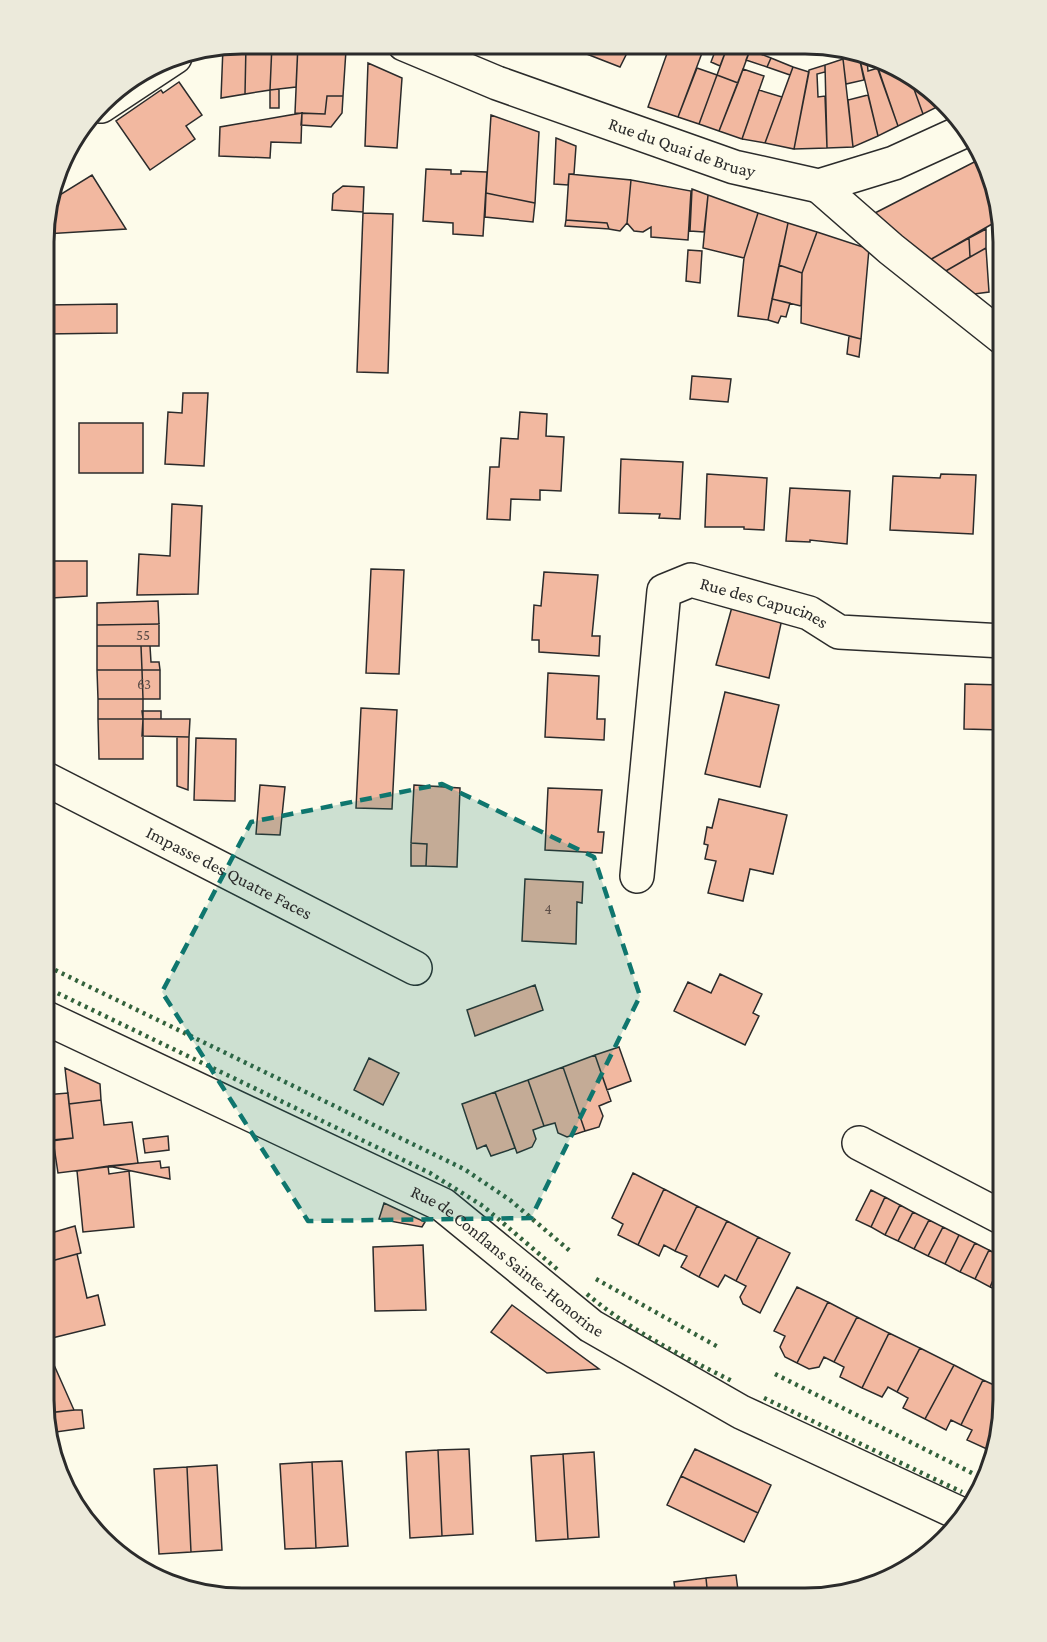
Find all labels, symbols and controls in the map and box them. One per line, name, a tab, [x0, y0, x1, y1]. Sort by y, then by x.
street label: Rue du Quai de Bruay	[606, 113, 758, 182]
street label: Rue des Capucines	[698, 573, 832, 632]
house number: 55	[136, 627, 150, 643]
house number: 63	[137, 676, 151, 692]
street label: Impasse des Quatre Faces	[143, 822, 315, 924]
house number: 4	[544, 901, 552, 917]
street label: Rue de Conflans Sainte-Honorine	[408, 1181, 607, 1341]

